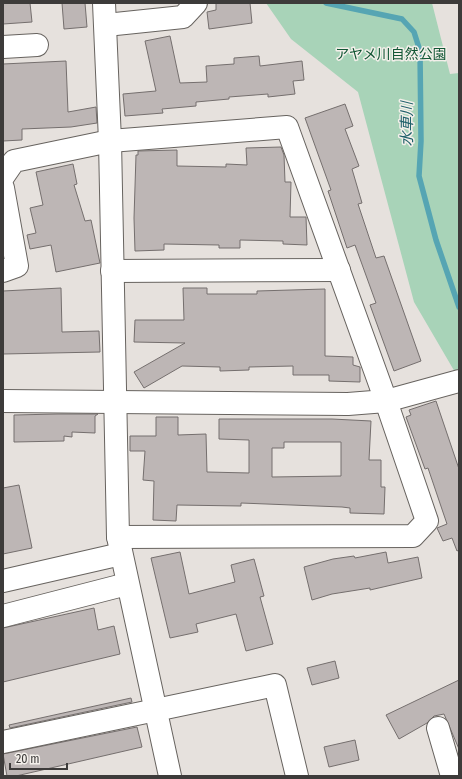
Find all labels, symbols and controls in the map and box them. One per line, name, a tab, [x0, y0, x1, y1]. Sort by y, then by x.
park label: アヤメ川自然公園	[335, 46, 447, 63]
water label: 水車川	[398, 100, 416, 147]
scale bar	[10, 745, 67, 771]
text: 20 m	[16, 752, 40, 766]

